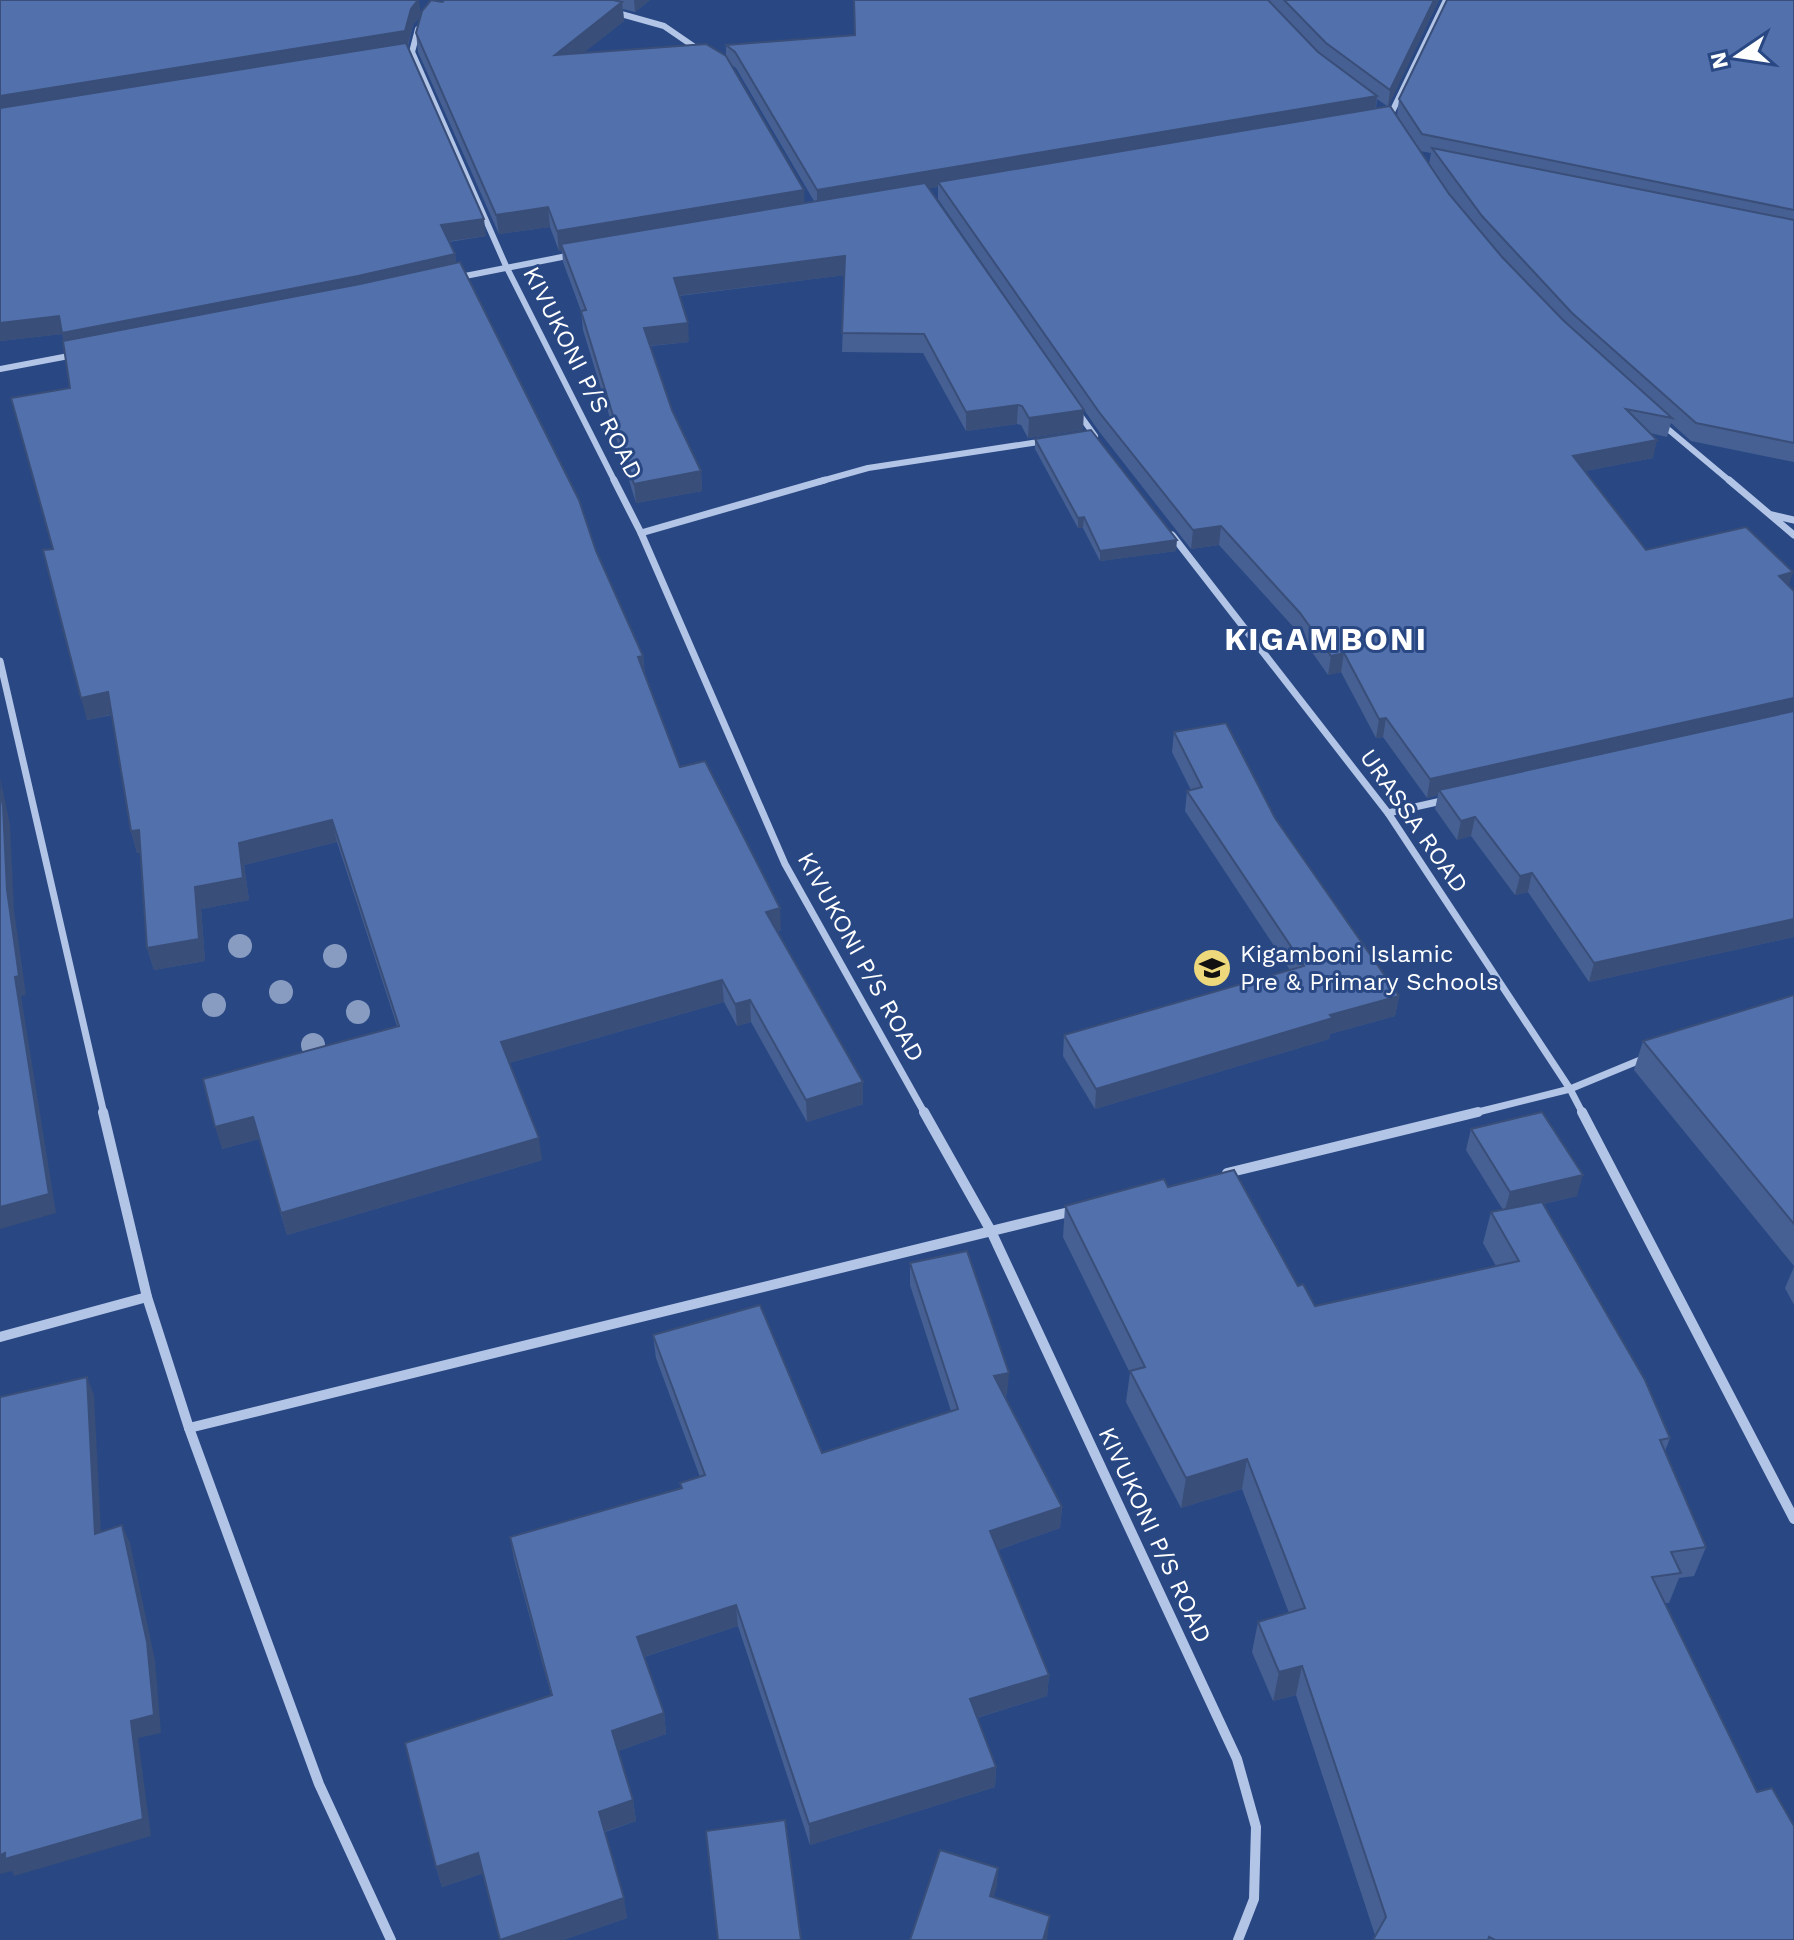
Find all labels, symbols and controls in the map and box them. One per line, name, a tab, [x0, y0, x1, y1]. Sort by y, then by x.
north arrow	[1698, 16, 1778, 96]
text: N	[1705, 50, 1733, 71]
street label: KIVUKONI P/S ROAD	[517, 262, 649, 484]
district label: KIGAMBONI	[1224, 620, 1428, 658]
street label: URASSA ROAD	[1354, 744, 1474, 898]
street label: KIVUKONI P/S ROAD	[792, 847, 930, 1067]
place label: Kigamboni Islamic Pre & Primary Schools	[1240, 940, 1499, 996]
school or university icon: Kigamboni Islamic Pre & Primary Schools	[1191, 947, 1233, 989]
street label: KIVUKONI P/S ROAD	[1093, 1423, 1217, 1647]

